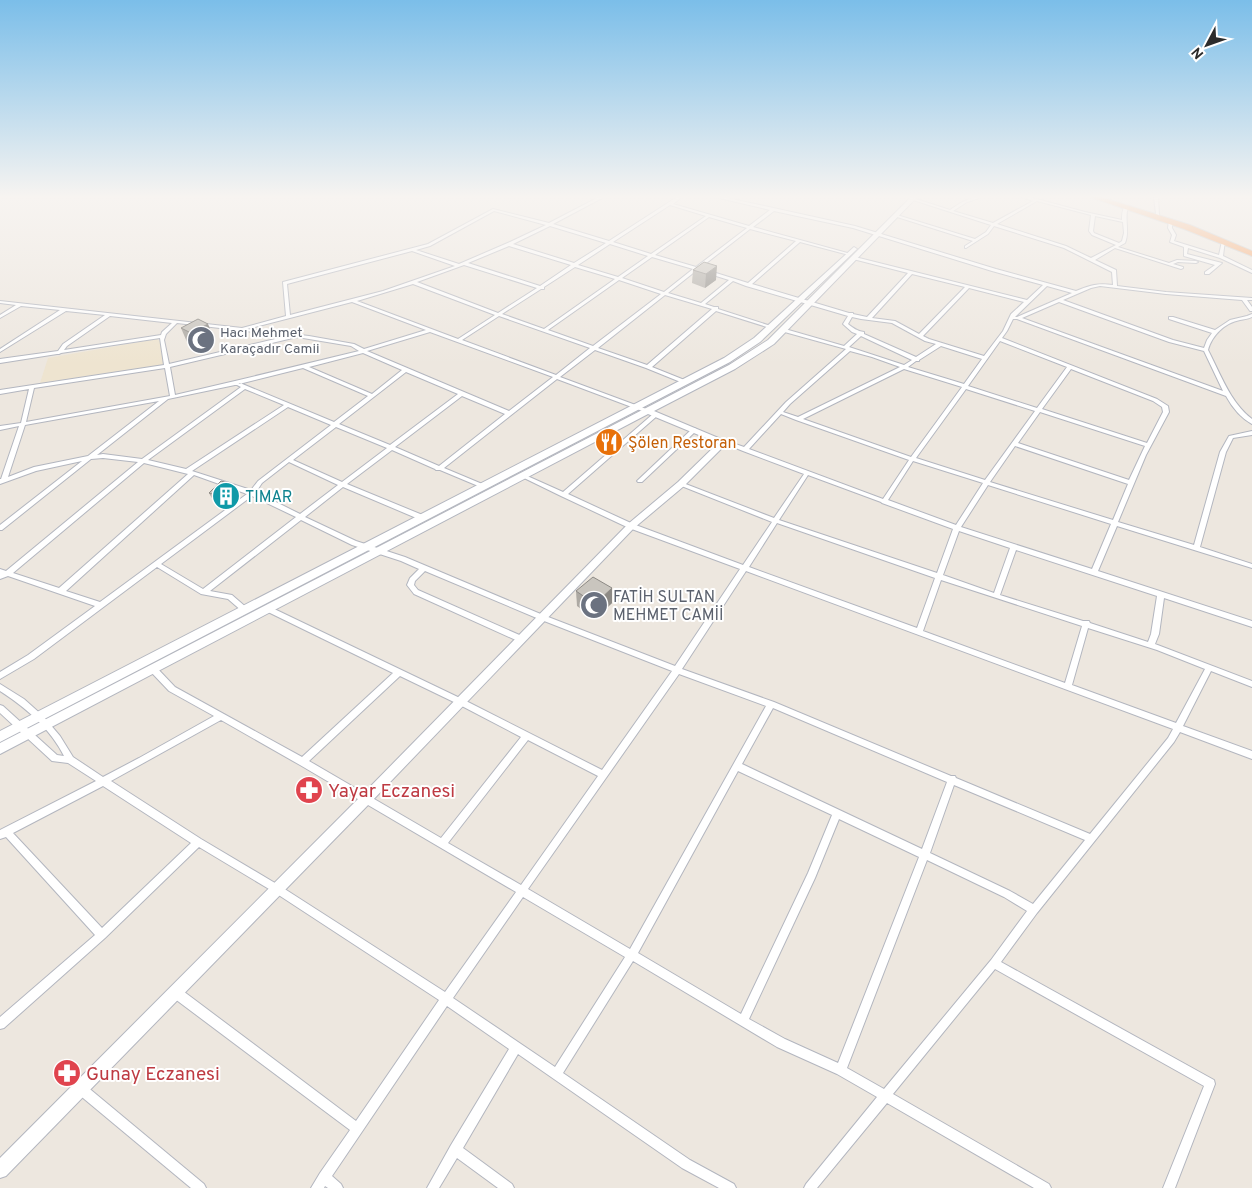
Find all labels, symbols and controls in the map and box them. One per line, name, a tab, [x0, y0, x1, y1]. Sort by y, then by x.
north arrow	[1182, 20, 1232, 70]
text: N	[1189, 43, 1208, 62]
mosque icon: Hacı Mehmet Karaçadır Camii	[186, 325, 216, 355]
place label: Hacı Mehmet Karaçadır Camii	[220, 325, 320, 358]
restaurant icon: Şölen Restoran	[594, 427, 624, 457]
place label: Şölen Restoran	[628, 434, 737, 454]
building icon: TIMAR	[211, 481, 241, 511]
place label: TIMAR	[245, 488, 292, 508]
place label: FATİH SULTAN MEHMET CAMİİ	[613, 587, 724, 626]
mosque icon: FATİH SULTAN MEHMET CAMİİ	[579, 590, 609, 620]
pharmacy icon: Yayar Eczanesi	[294, 775, 324, 805]
place label: Yayar Eczanesi	[328, 780, 455, 804]
pharmacy icon: Gunay Eczanesi	[52, 1058, 82, 1088]
place label: Gunay Eczanesi	[86, 1063, 220, 1087]

